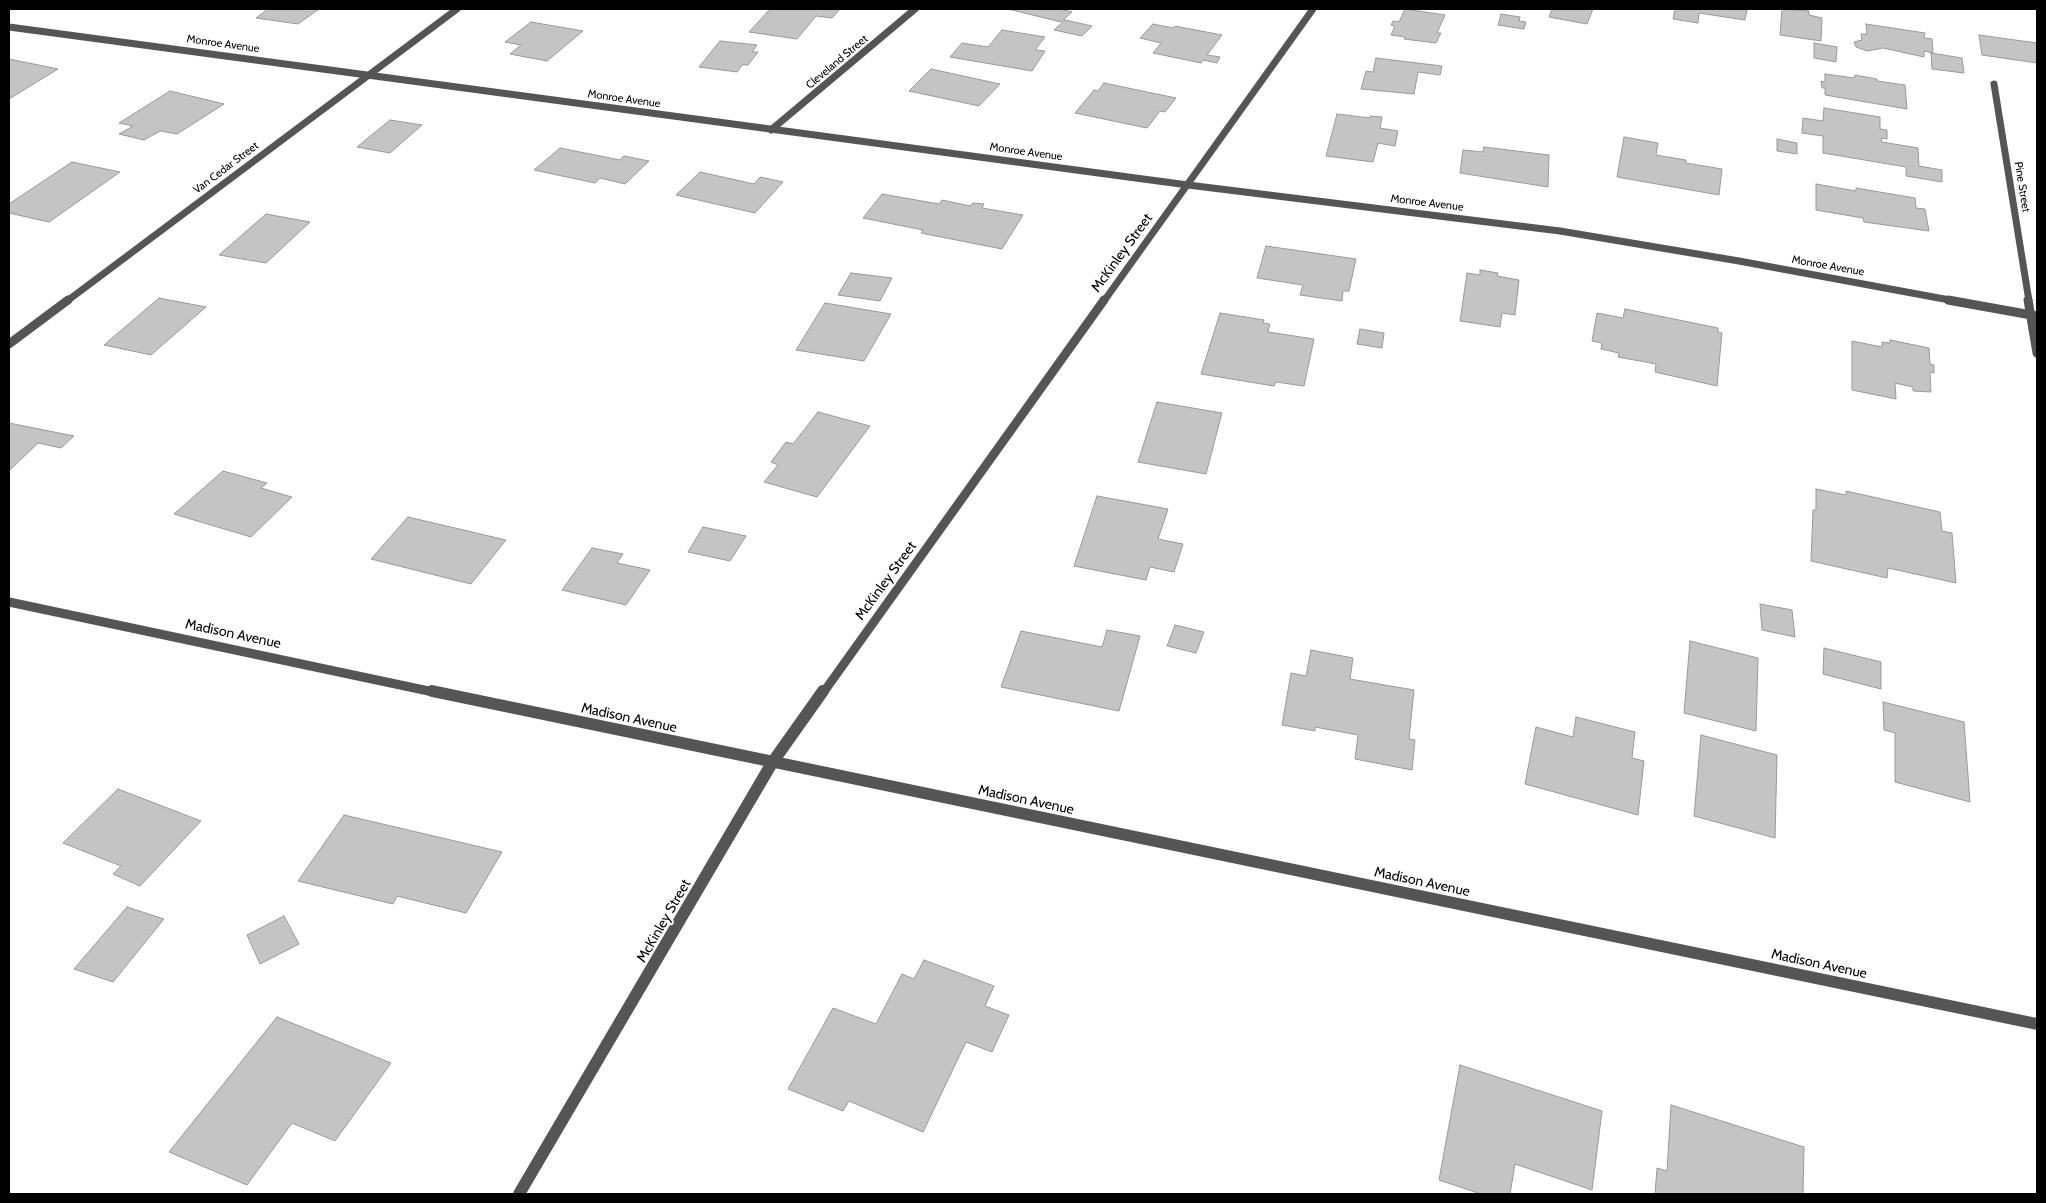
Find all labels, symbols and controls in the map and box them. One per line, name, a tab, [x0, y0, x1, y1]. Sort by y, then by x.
street label: Monroe Avenue	[186, 32, 260, 56]
street label: Cleveland Street	[803, 32, 871, 92]
street label: Monroe Avenue	[587, 87, 661, 111]
street label: Van Cedar Street	[191, 139, 261, 197]
street label: Monroe Avenue	[989, 140, 1063, 164]
street label: Pine Street	[2011, 161, 2033, 213]
street label: Monroe Avenue	[1390, 192, 1464, 214]
street label: McKinley Street	[1088, 210, 1156, 296]
street label: Monroe Avenue	[1791, 253, 1865, 279]
street label: McKinley Street	[852, 538, 920, 624]
street label: Madison Avenue	[184, 616, 282, 652]
street label: Madison Avenue	[580, 700, 678, 736]
street label: Madison Avenue	[977, 782, 1075, 818]
street label: Madison Avenue	[1373, 864, 1471, 900]
street label: McKinley Street	[633, 877, 695, 965]
street label: Madison Avenue	[1770, 946, 1868, 982]

